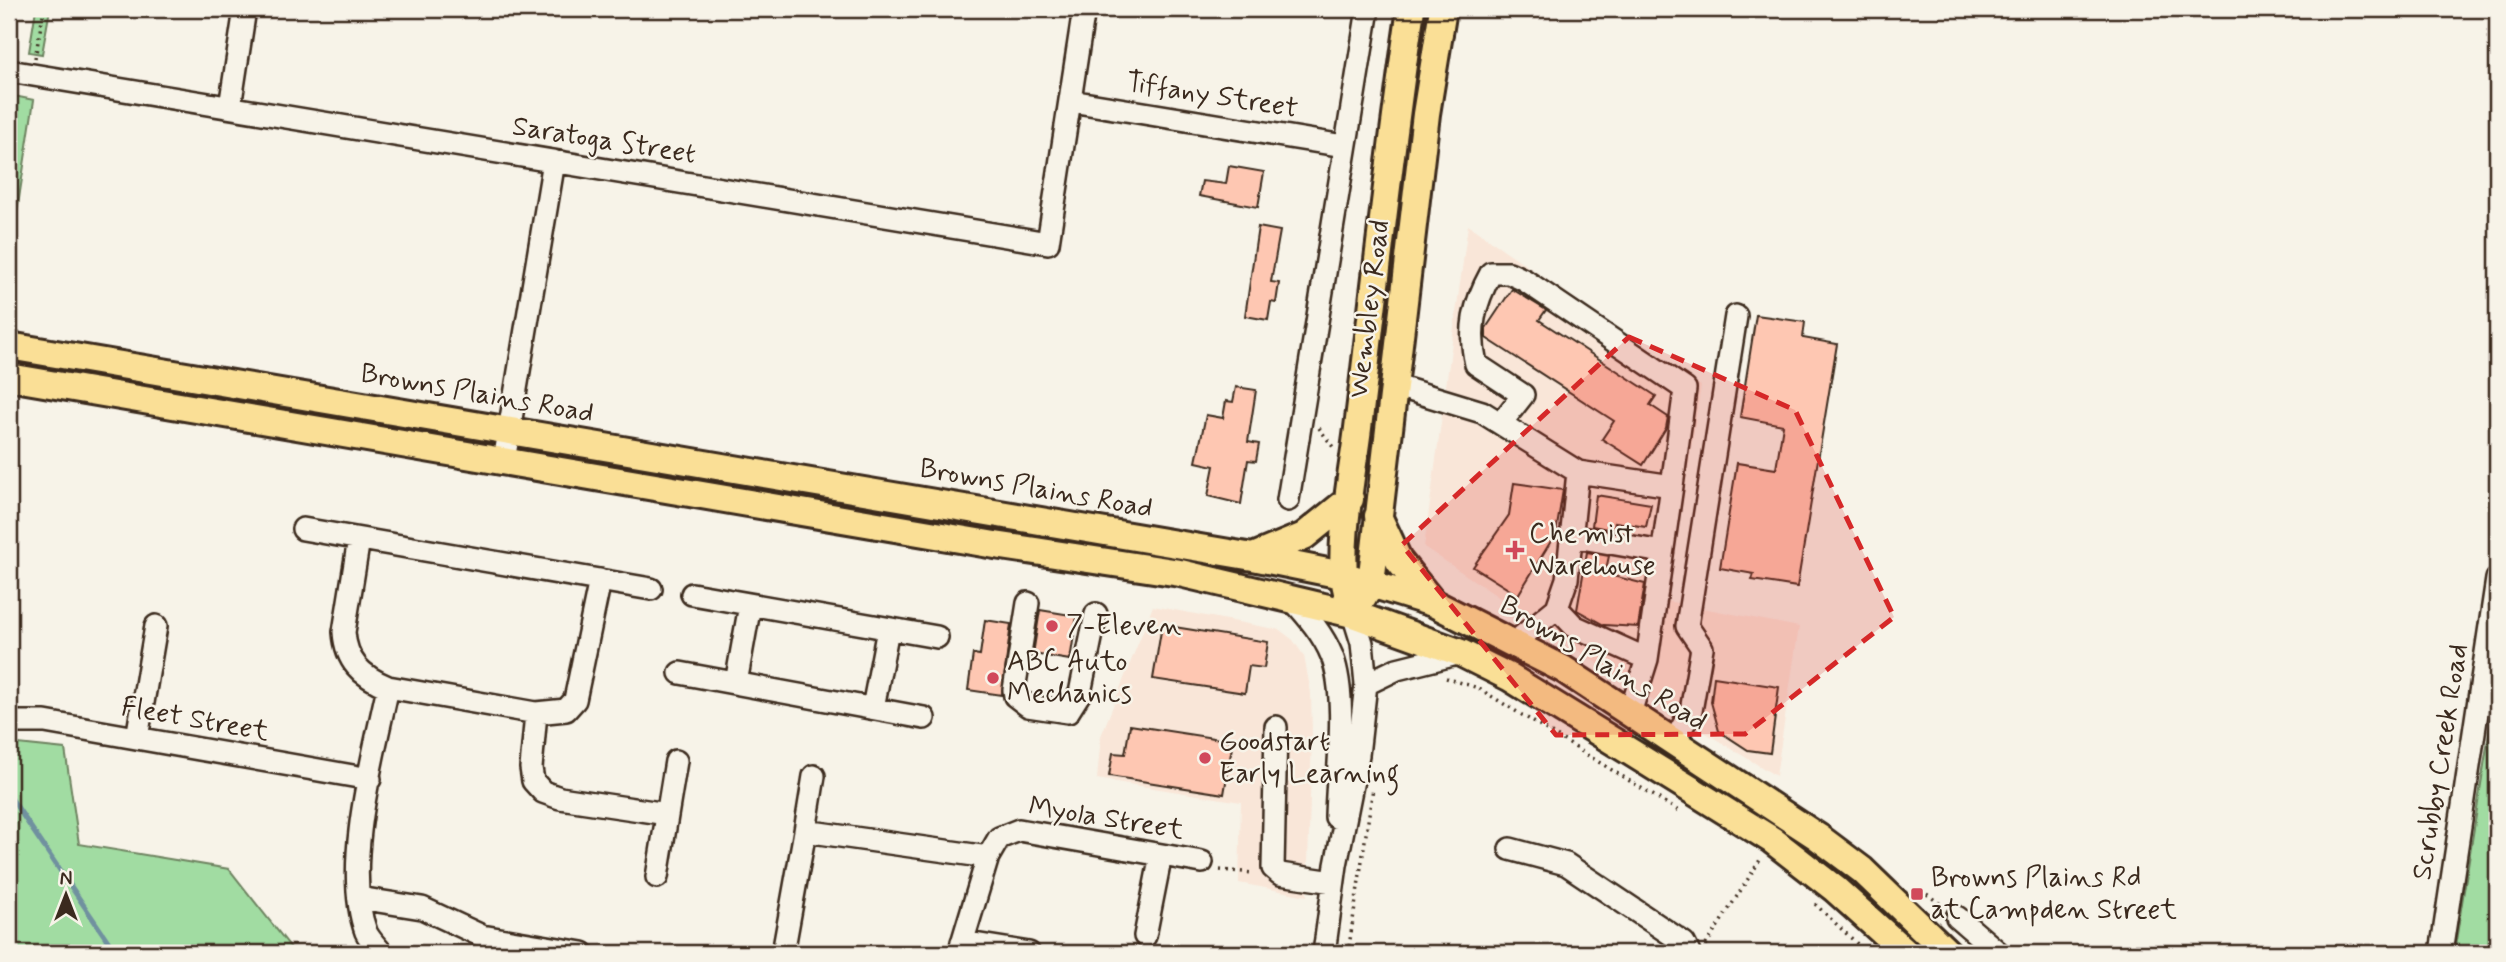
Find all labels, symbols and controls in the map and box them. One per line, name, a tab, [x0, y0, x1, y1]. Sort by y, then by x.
street label: Tiffany Street	[1123, 64, 1301, 128]
street label: Saratoga Street	[510, 108, 698, 174]
street label: Wembley Road	[1341, 218, 1399, 400]
street label: Browns Plains Road	[358, 355, 596, 433]
street label: Browns Plains Road	[917, 450, 1155, 528]
place label: Chemist Warehouse	[1529, 516, 1656, 585]
marker: Chemist Warehouse	[1507, 542, 1523, 558]
street label: Browns Plains Road	[1492, 587, 1714, 741]
place label: 7-Eleven	[1066, 608, 1181, 645]
marker: 7-Eleven	[1044, 618, 1060, 634]
street label: Scrubby Creek Road	[2404, 641, 2478, 883]
place label: ABC Auto Mechanics	[1007, 644, 1132, 713]
marker: ABC Auto Mechanics	[985, 670, 1001, 686]
street label: Fleet Street	[118, 689, 272, 751]
place label: Goodstart Early Learning	[1219, 724, 1399, 796]
marker: Goodstart Early Learning	[1197, 750, 1213, 766]
street label: Myola Street	[1026, 788, 1187, 850]
north arrow	[32, 860, 102, 930]
place label: Browns Plains Rd at Campden Street	[1931, 860, 2177, 929]
text: N	[60, 867, 72, 892]
marker: Browns Plains Rd at Campden Street	[1909, 886, 1925, 902]

